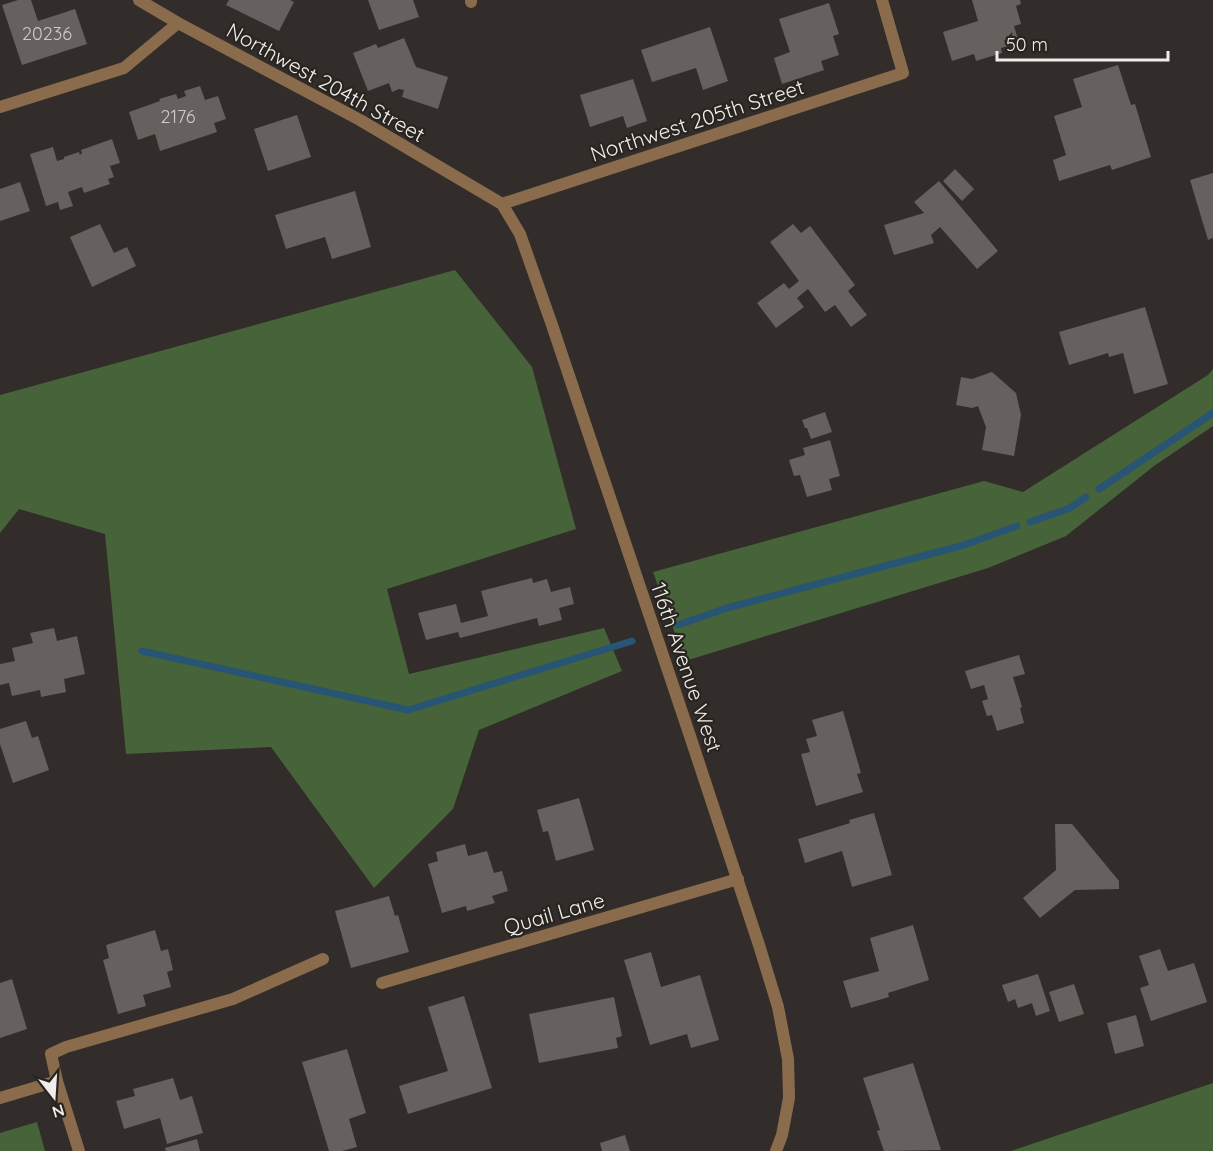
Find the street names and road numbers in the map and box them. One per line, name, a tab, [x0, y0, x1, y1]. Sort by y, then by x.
street label: Northwest 204th Street	[222, 17, 430, 147]
street label: Northwest 205th Street	[587, 73, 807, 167]
street label: 116th Avenue West	[646, 579, 728, 755]
street label: Quail Lane	[500, 886, 608, 940]

